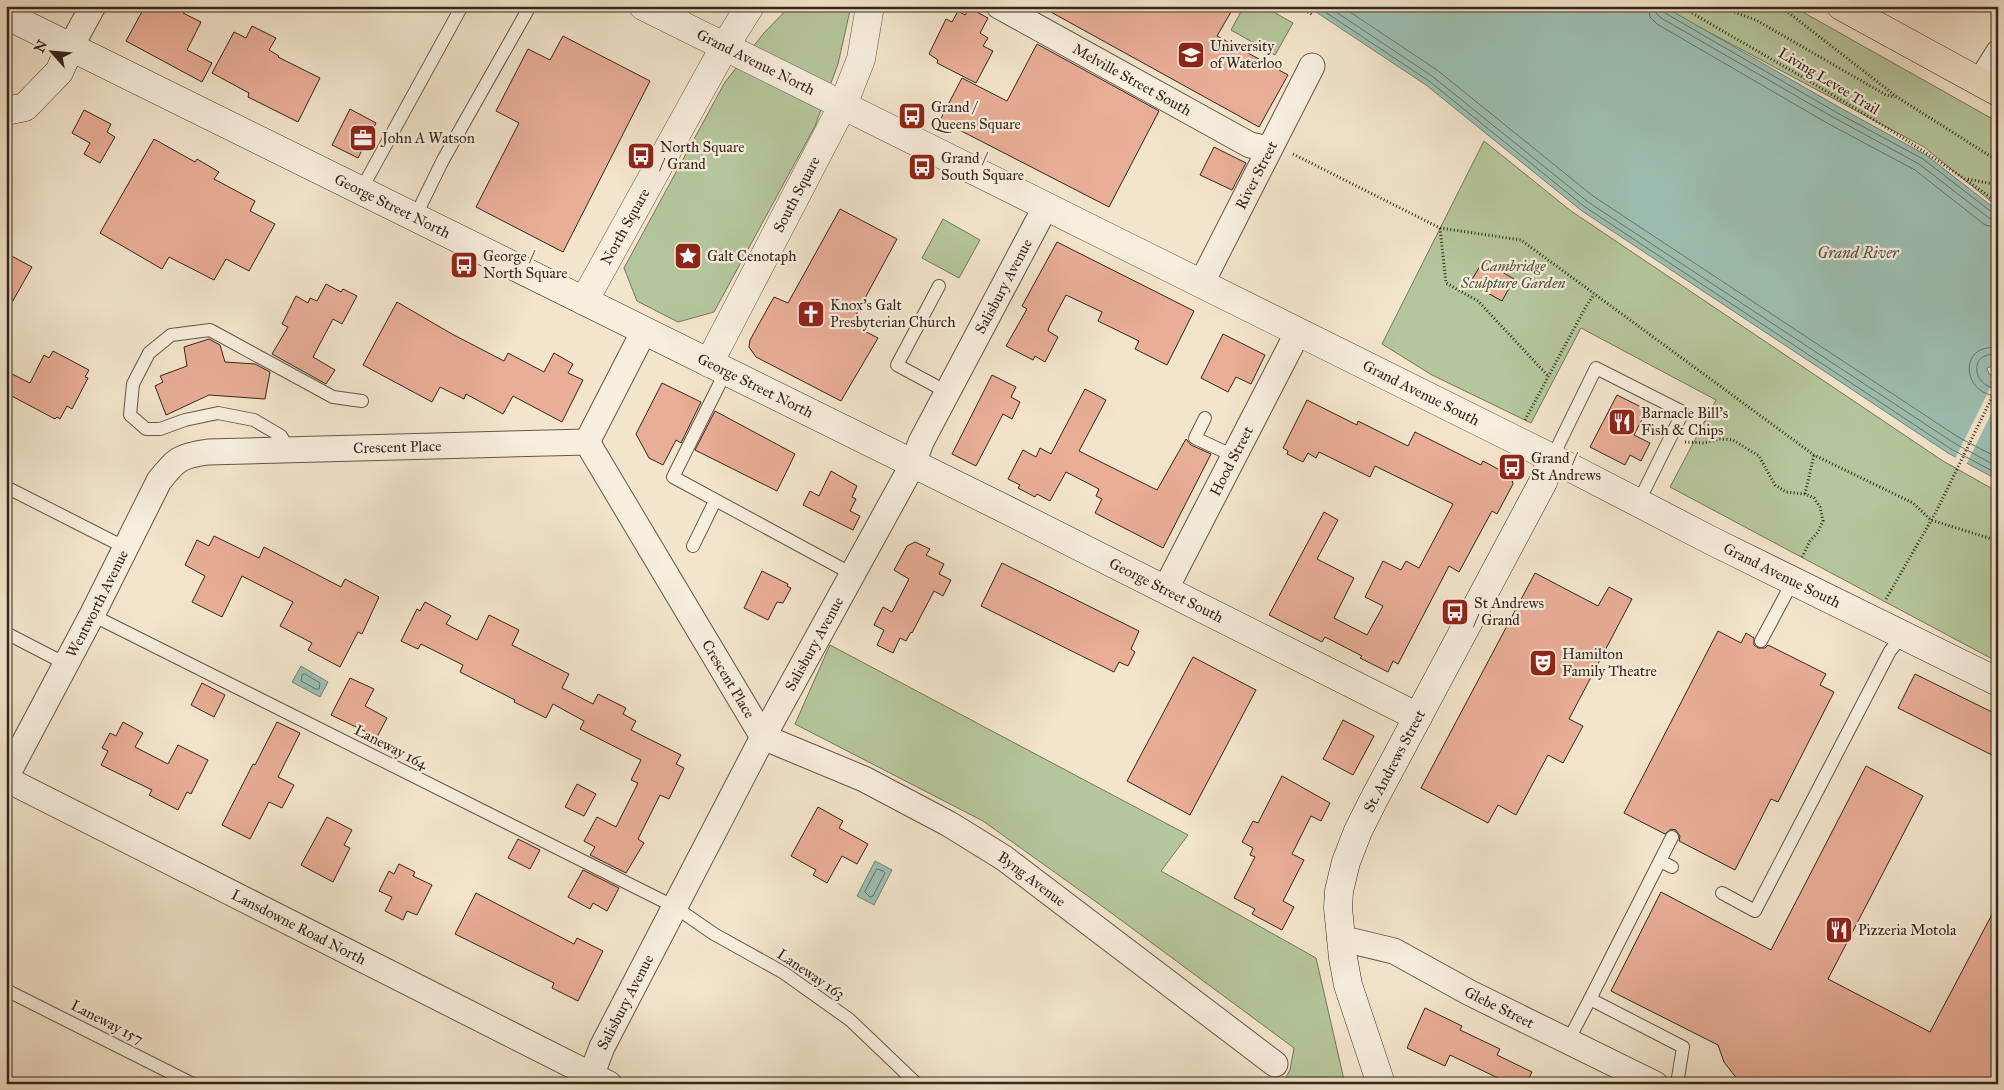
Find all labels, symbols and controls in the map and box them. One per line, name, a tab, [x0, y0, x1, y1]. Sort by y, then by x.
street label: Grand Avenue North	[694, 25, 818, 99]
north arrow	[28, 28, 78, 78]
text: N	[31, 37, 51, 55]
place label: University of Waterloo	[1210, 37, 1283, 72]
street label: Melville Street South	[1069, 40, 1195, 120]
school or university icon: University of Waterloo	[1176, 40, 1206, 70]
street label: Living Levee Trail	[1775, 44, 1884, 119]
place label: Grand / Queens Square	[931, 98, 1021, 134]
bus stop icon: Grand / Queens Square	[897, 101, 927, 131]
office icon: John A Watson	[348, 123, 378, 153]
place label: John A Watson	[380, 129, 475, 148]
place label: North Square / Grand	[659, 138, 745, 173]
street label: River Street	[1232, 138, 1281, 212]
bus stop icon: North Square / Grand	[626, 141, 656, 171]
place label: Grand / South Square	[941, 149, 1024, 185]
bus stop icon: Grand / South Square	[907, 152, 937, 182]
street label: South Square	[769, 153, 824, 235]
street label: George Street North	[331, 170, 454, 243]
street label: North Square	[597, 185, 653, 268]
street label: Salisbury Avenue	[971, 236, 1036, 337]
place icon: Galt Cenotaph	[673, 241, 703, 271]
water label: Grand River	[1817, 243, 1900, 262]
place label: George / North Square	[483, 247, 568, 283]
place label: Galt Cenotaph	[707, 247, 797, 265]
bus stop icon: George / North Square	[449, 250, 479, 280]
park label: Cambridge Sculpture Garden	[1460, 257, 1565, 293]
place label: Knox's Galt Presbyterian Church	[830, 296, 956, 331]
church icon: Knox's Galt Presbyterian Church	[796, 299, 826, 329]
street label: George Street North	[695, 349, 817, 422]
street label: Grand Avenue South	[1360, 356, 1483, 430]
place label: Barnacle Bill's Fish & Chips	[1641, 404, 1728, 439]
restaurant icon: Barnacle Bill's Fish & Chips	[1607, 407, 1637, 437]
street label: Hood Street	[1206, 423, 1257, 499]
street label: Crescent Place	[353, 437, 442, 457]
place label: Grand / St Andrews	[1531, 449, 1601, 484]
bus stop icon: Grand / St Andrews	[1497, 452, 1527, 482]
street label: Grand Avenue South	[1720, 539, 1844, 612]
street label: Wentworth Avenue	[62, 547, 132, 660]
street label: George Street South	[1106, 554, 1227, 627]
street label: Salisbury Avenue	[781, 594, 847, 694]
place label: St Andrews / Grand	[1473, 594, 1544, 629]
bus stop icon: St Andrews / Grand	[1440, 597, 1470, 627]
street label: Crescent Place	[698, 637, 759, 722]
place label: Hamilton Family Theatre	[1562, 645, 1657, 680]
theatre icon: Hamilton Family Theatre	[1528, 648, 1558, 678]
street label: St. Andrews Street	[1360, 706, 1429, 815]
street label: Laneway 164	[351, 721, 431, 773]
street label: Byng Avenue	[995, 848, 1069, 911]
street label: Lansdowne Road North	[228, 886, 369, 969]
restaurant icon: Pizzeria Motola	[1824, 915, 1854, 945]
place label: Pizzeria Motola	[1858, 921, 1957, 939]
street label: Laneway 163	[774, 945, 848, 1003]
street label: Salisbury Avenue	[593, 952, 657, 1053]
street label: Glebe Street	[1462, 983, 1538, 1032]
street label: Laneway 157	[68, 996, 146, 1048]

